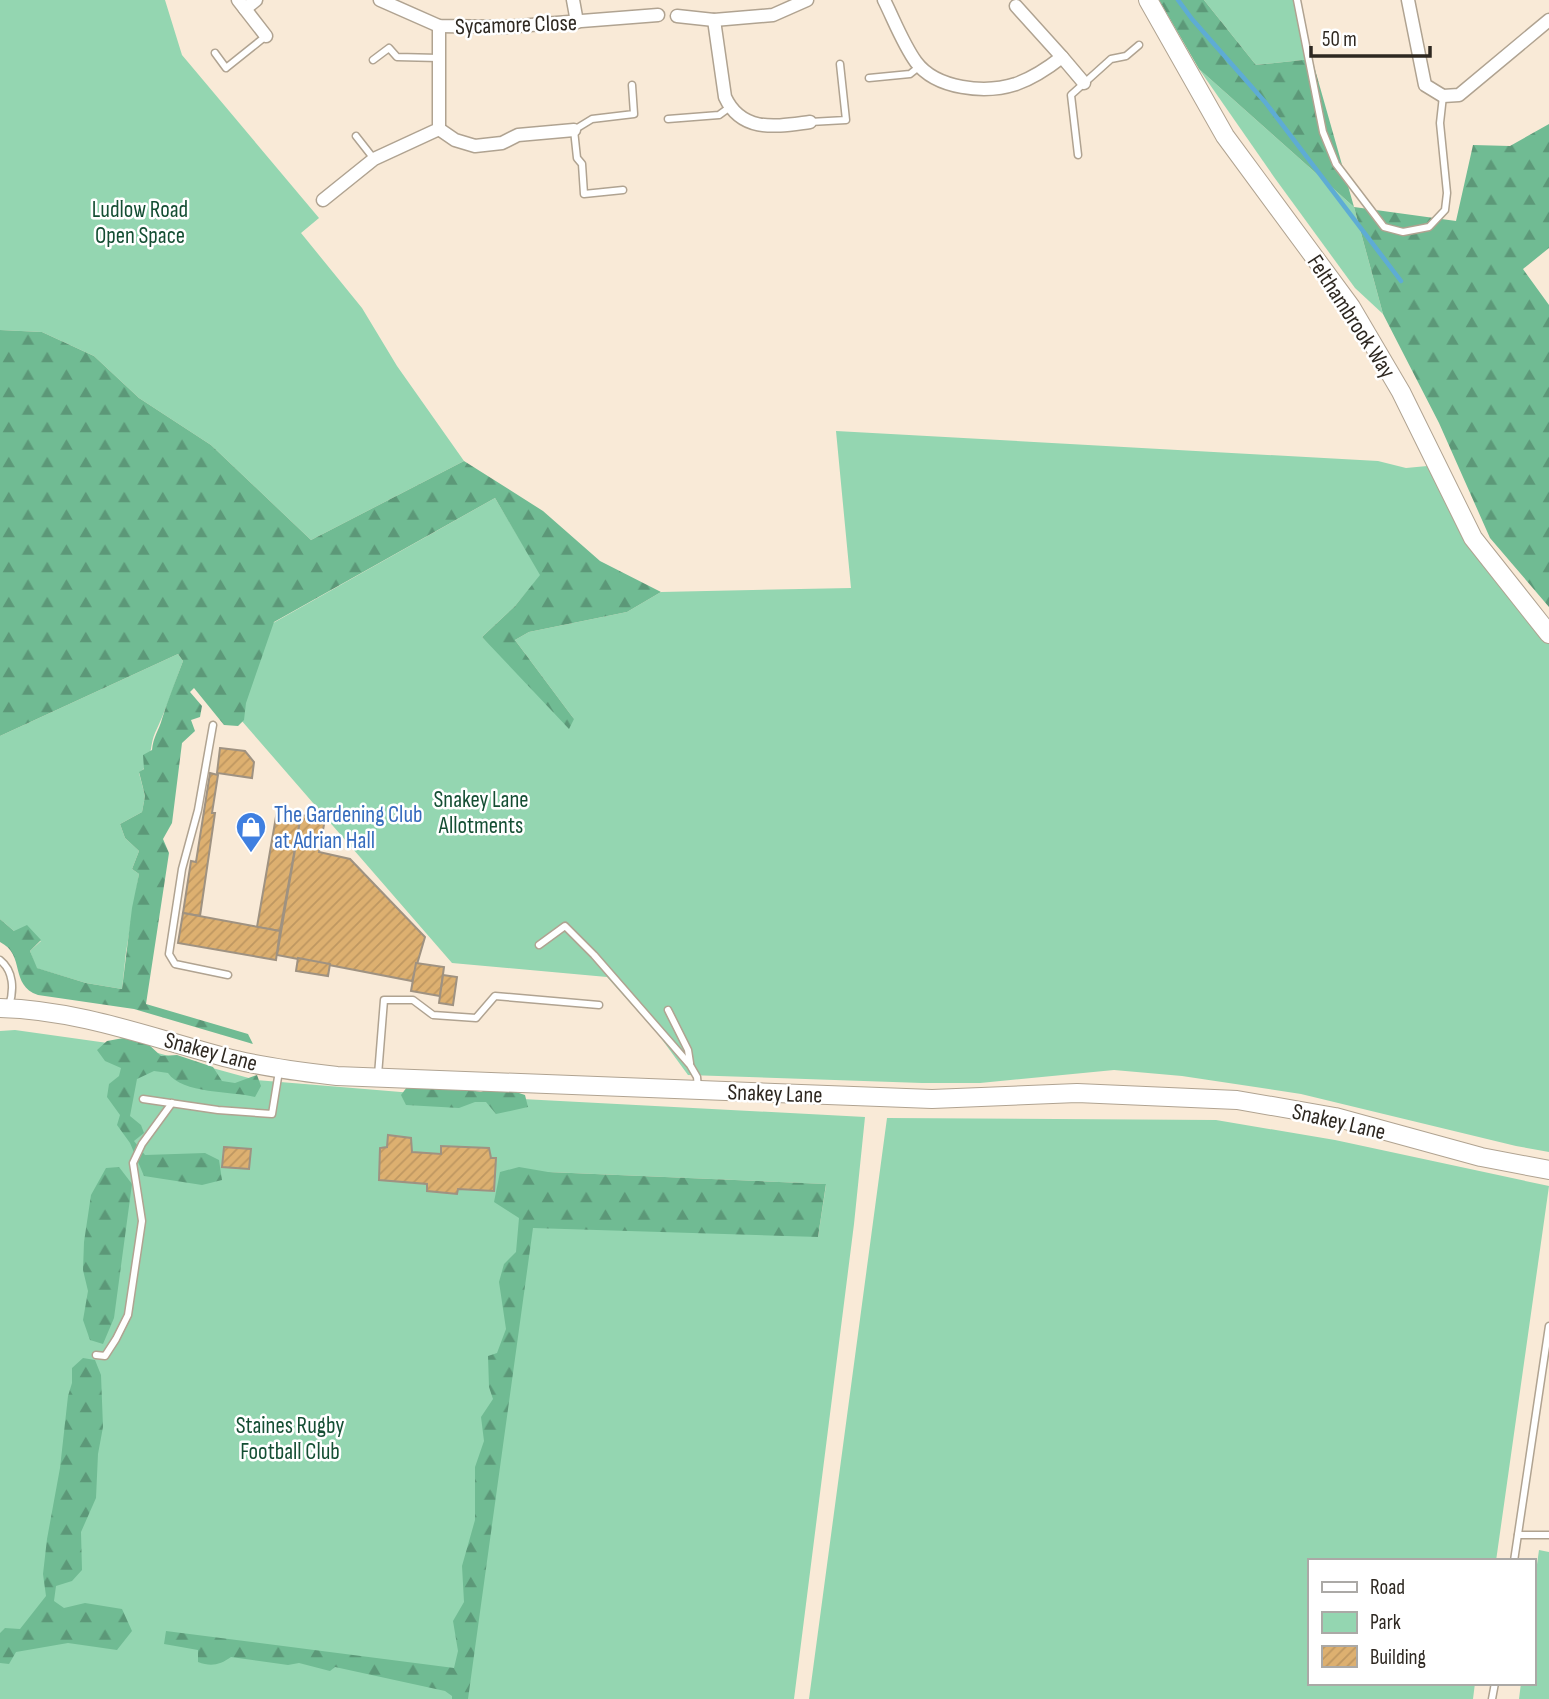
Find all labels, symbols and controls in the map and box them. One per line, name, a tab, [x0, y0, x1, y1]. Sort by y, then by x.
street label: Sycamore Close	[455, 9, 578, 41]
scale bar	[1311, 14, 1430, 58]
text: 50 m	[1322, 27, 1357, 52]
park label: Ludlow Road Open Space	[92, 196, 188, 250]
street label: Felthambrook Way	[1301, 250, 1402, 384]
park label: Snakey Lane Allotments	[433, 786, 529, 840]
place label: The Gardening Club at Adrian Hall	[274, 801, 423, 855]
shop icon: The Gardening Club at Adrian Hall	[234, 810, 268, 854]
street label: Snakey Lane	[161, 1026, 260, 1078]
street label: Snakey Lane	[727, 1078, 823, 1110]
street label: Snakey Lane	[1289, 1098, 1388, 1146]
park label: Staines Rugby Football Club	[236, 1412, 344, 1466]
legend	[1308, 1559, 1535, 1685]
text: Road	[1370, 1575, 1405, 1600]
text: Park	[1370, 1610, 1401, 1635]
text: Building	[1370, 1645, 1426, 1670]

